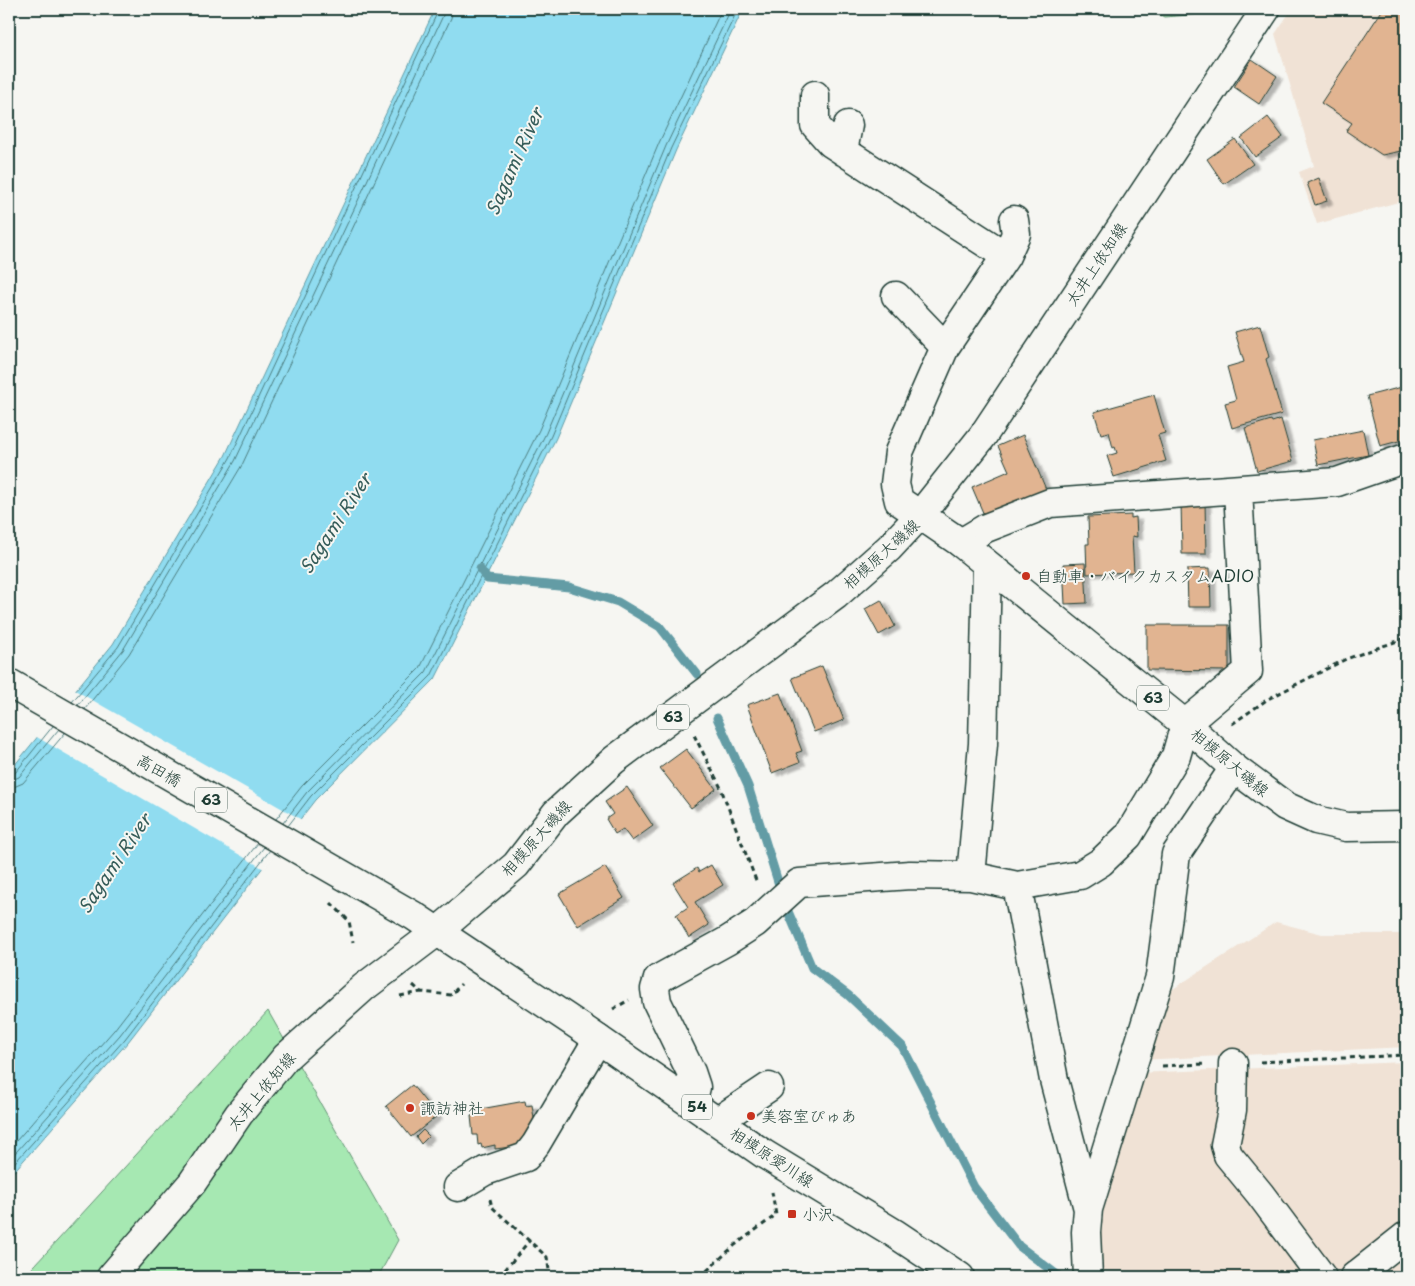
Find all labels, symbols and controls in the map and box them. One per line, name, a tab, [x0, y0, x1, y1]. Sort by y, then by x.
water label: Sagami River	[478, 101, 550, 219]
street label: 太井上依知線	[1058, 217, 1132, 310]
water label: Sagami River	[292, 465, 379, 579]
street label: 相模原大磯線	[837, 512, 924, 594]
place label: 自動車・バイクカスタムADIO	[1036, 563, 1254, 587]
marker: 自動車・バイクカスタムADIO	[1020, 570, 1032, 582]
road number: 63	[1137, 686, 1169, 710]
road number: 63	[657, 704, 689, 730]
street label: 相模原大磯線	[1186, 721, 1275, 801]
street label: 高田橋	[133, 747, 186, 792]
road number: 63	[195, 788, 227, 812]
street label: 相模原大磯線	[494, 794, 576, 881]
water label: Sagami River	[71, 806, 159, 918]
street label: 太井上依知線	[220, 1046, 300, 1135]
road number: 54	[682, 1094, 712, 1120]
place label: 諏訪神社	[420, 1095, 484, 1119]
marker: 諏訪神社	[404, 1102, 416, 1114]
place label: 美容室ぴゅあ	[761, 1103, 857, 1127]
marker: 美容室ぴゅあ	[745, 1110, 757, 1122]
street label: 相模原愛川線	[726, 1120, 819, 1192]
place label: 小沢	[802, 1201, 834, 1225]
marker: 小沢	[786, 1208, 798, 1220]

